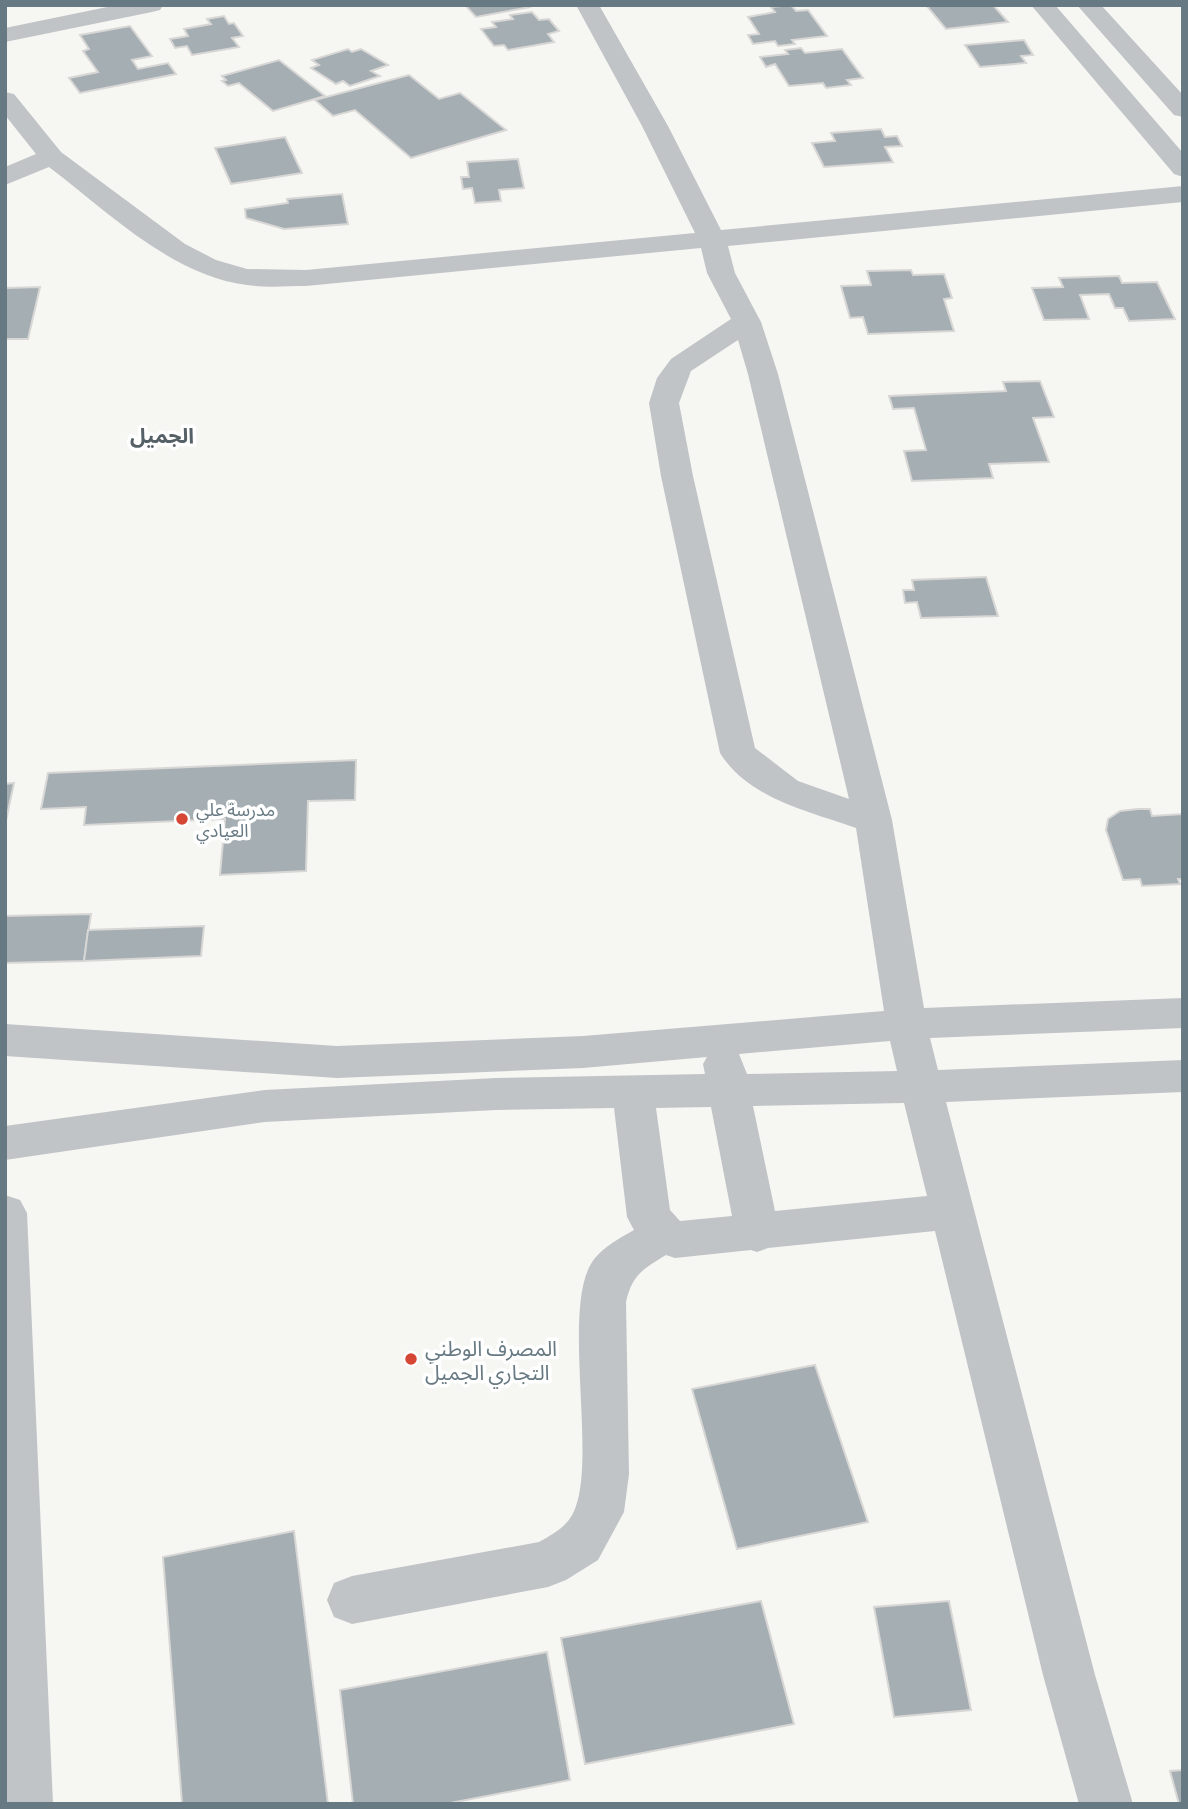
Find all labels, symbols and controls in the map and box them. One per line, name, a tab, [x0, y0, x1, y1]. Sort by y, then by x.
district label: الجميل	[130, 422, 194, 448]
place label: مدرسة علي العيادي	[196, 798, 275, 844]
marker: مدرسة علي العيادي	[174, 811, 190, 827]
place label: المصرف الوطني التجاري الجميل	[425, 1335, 557, 1388]
marker: المصرف الوطني التجاري الجميل	[403, 1351, 419, 1367]

